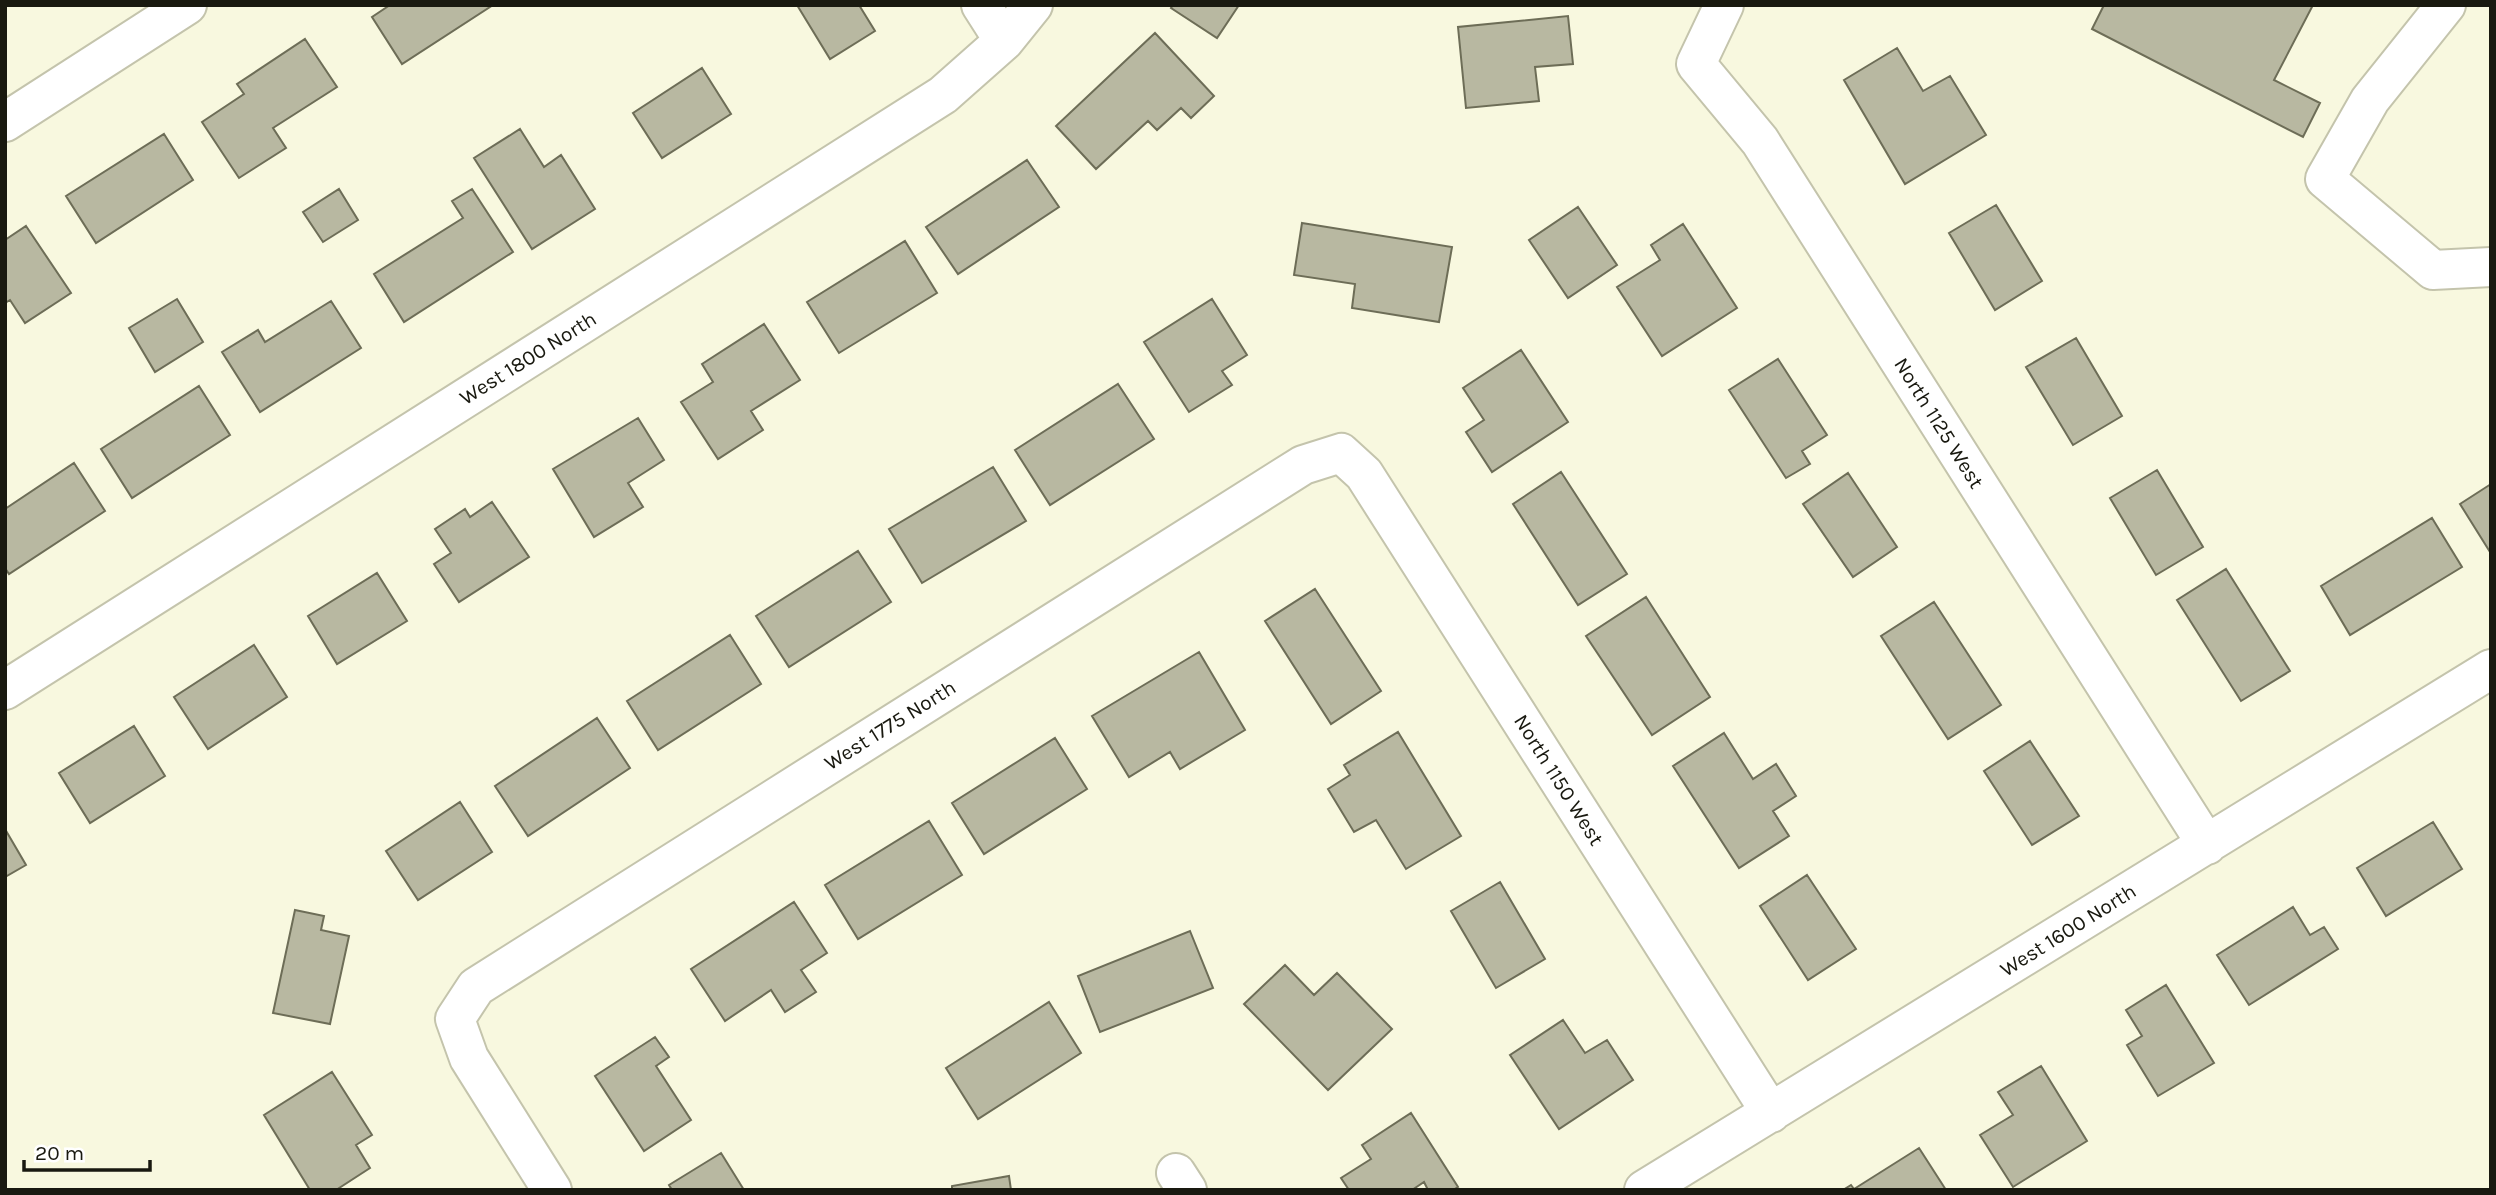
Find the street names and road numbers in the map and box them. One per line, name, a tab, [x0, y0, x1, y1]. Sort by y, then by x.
street label: West 1800 North	[455, 306, 601, 410]
street label: North 1125 West	[1889, 353, 1989, 493]
street label: West 1775 North	[820, 675, 960, 775]
street label: North 1150 West	[1509, 710, 1609, 850]
street label: West 1600 North	[1996, 879, 2140, 981]

